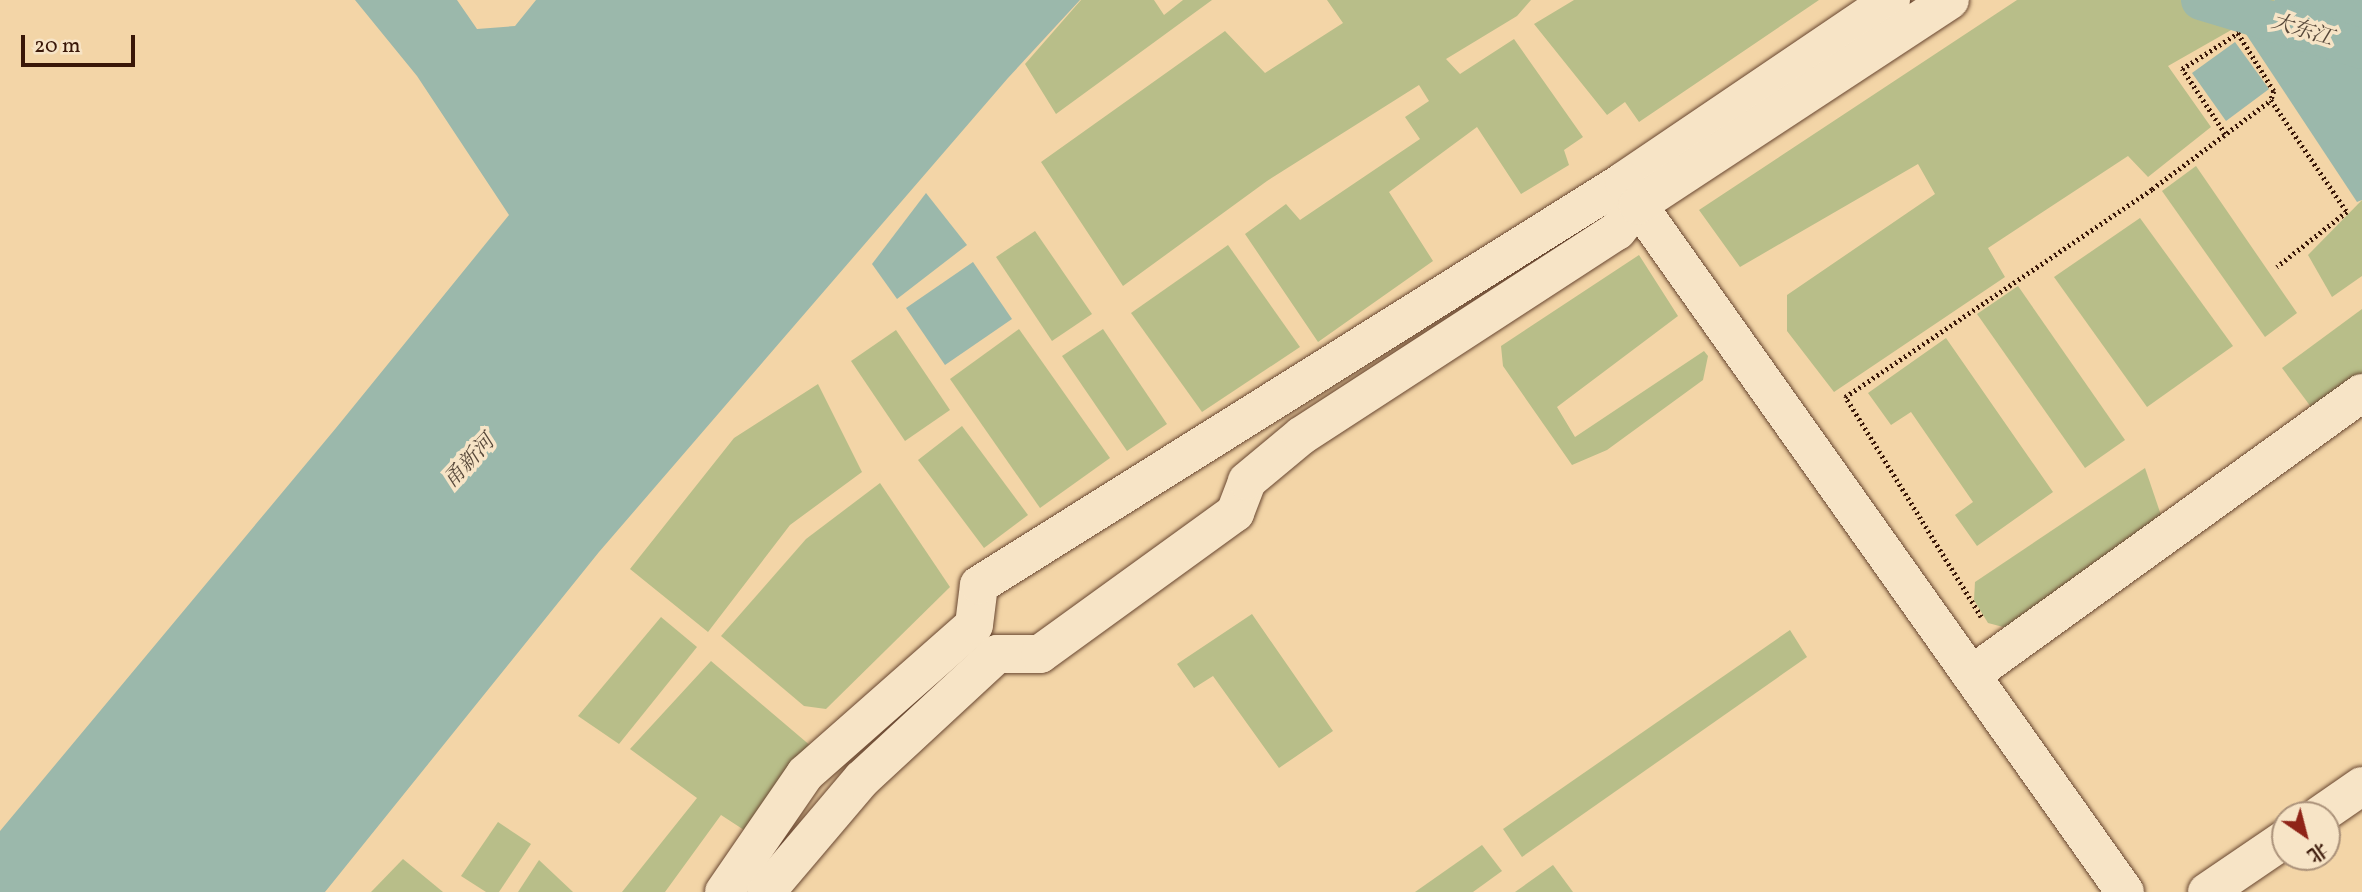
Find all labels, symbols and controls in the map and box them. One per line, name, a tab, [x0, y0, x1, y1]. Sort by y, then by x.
water label: 大东江	[2268, 10, 2336, 52]
scale bar	[24, 21, 138, 65]
text: 20 m	[34, 32, 80, 61]
water label: 甬新河	[439, 430, 501, 494]
north arrow	[2271, 801, 2341, 871]
text: 北	[2302, 835, 2332, 868]

